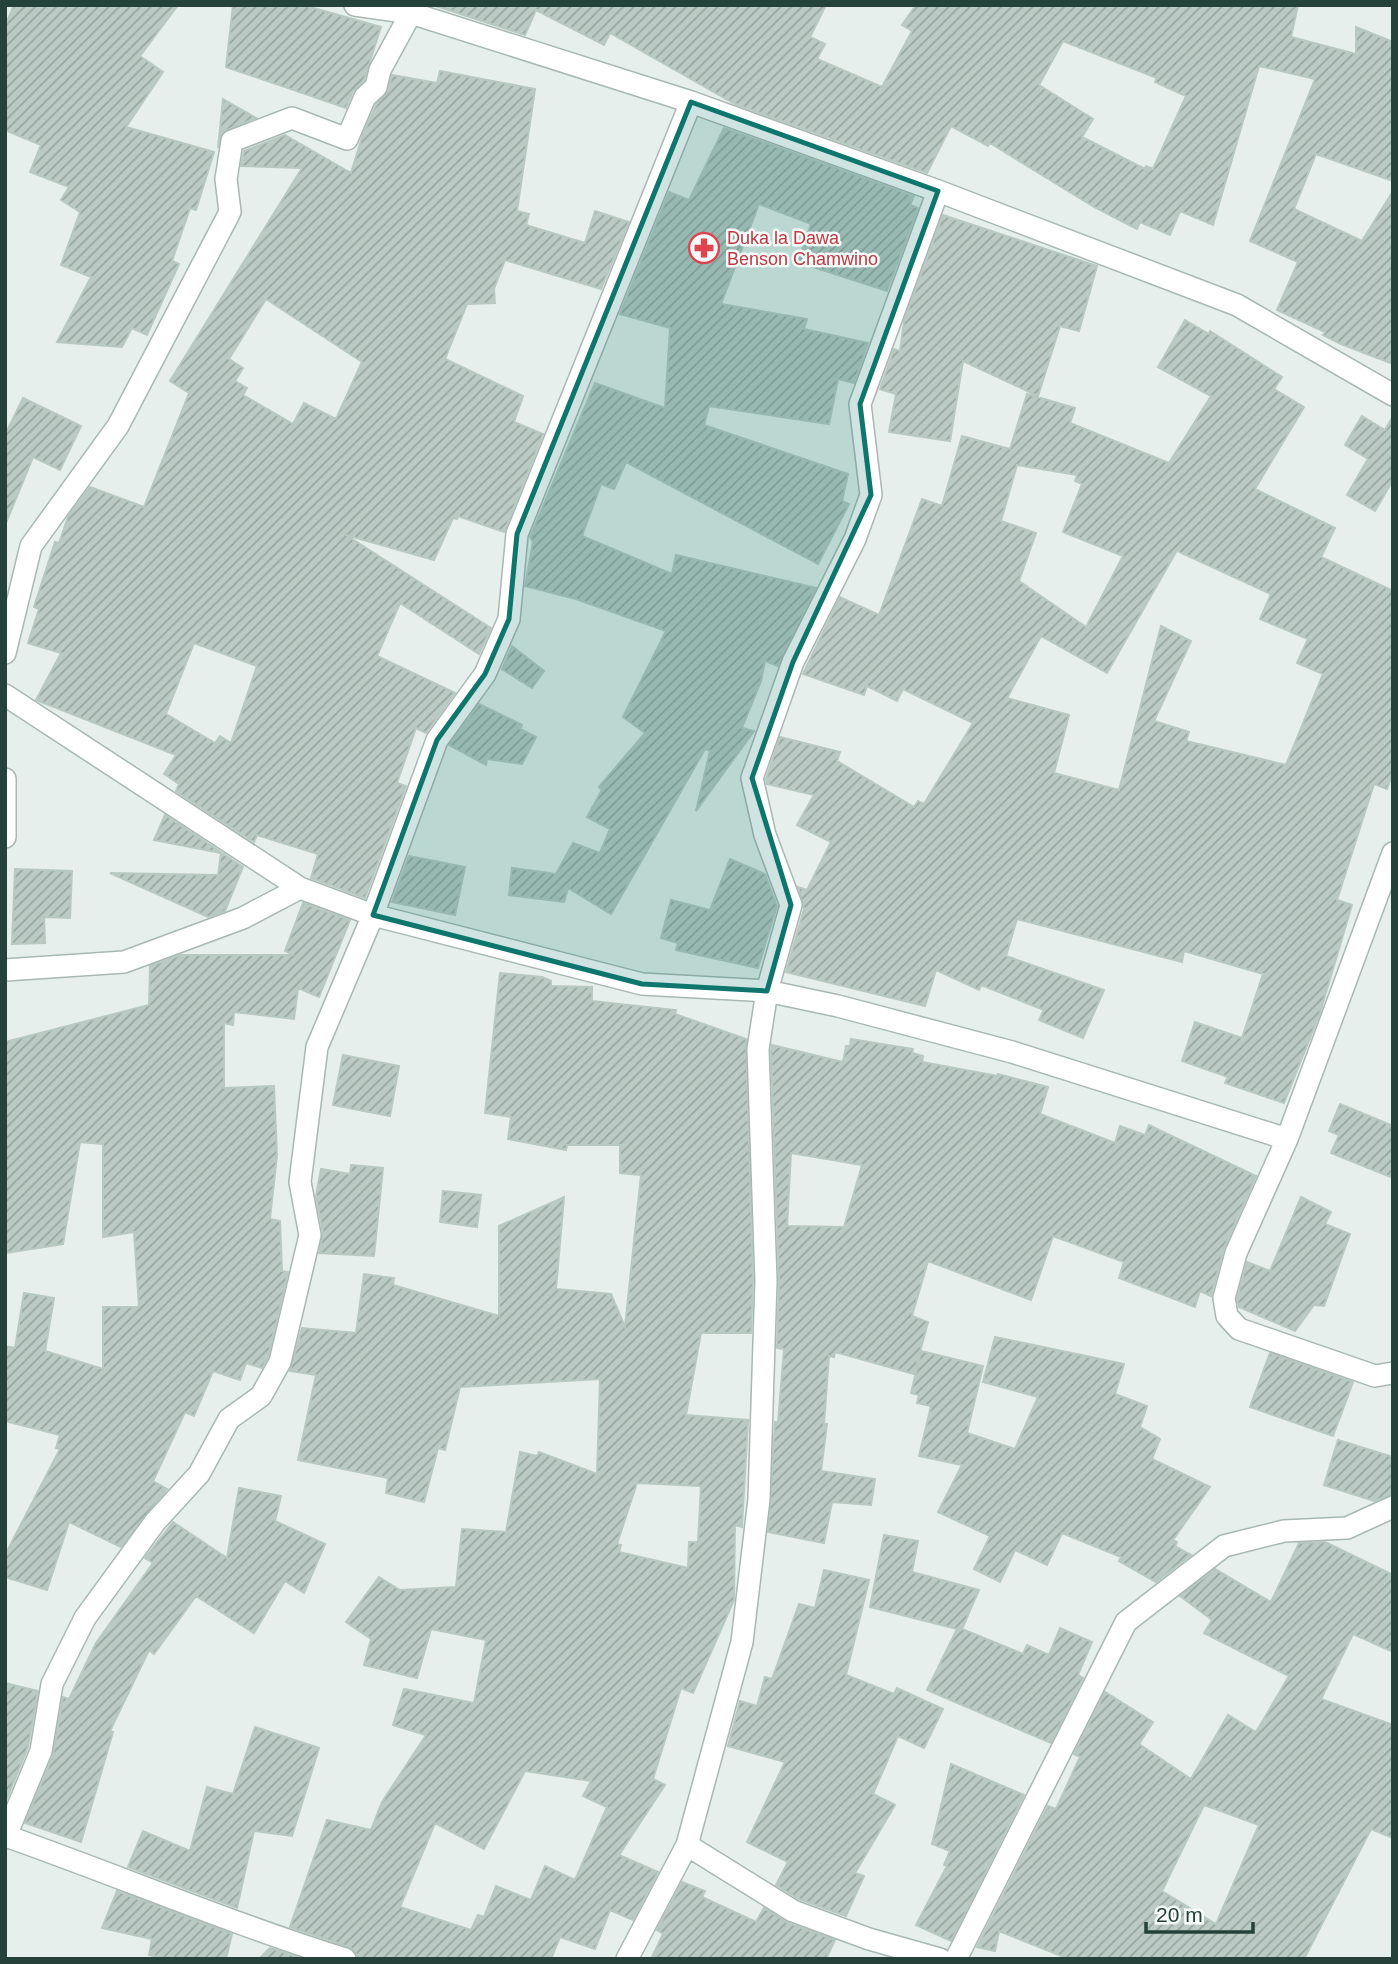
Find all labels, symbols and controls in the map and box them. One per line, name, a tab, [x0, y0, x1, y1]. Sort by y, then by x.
place label: Duka la Dawa Benson Chamwino	[727, 228, 878, 269]
pharmacy icon: Duka la Dawa Benson Chamwino	[687, 231, 721, 265]
scale bar	[1146, 1890, 1253, 1934]
text: 20 m	[1156, 1903, 1203, 1926]

